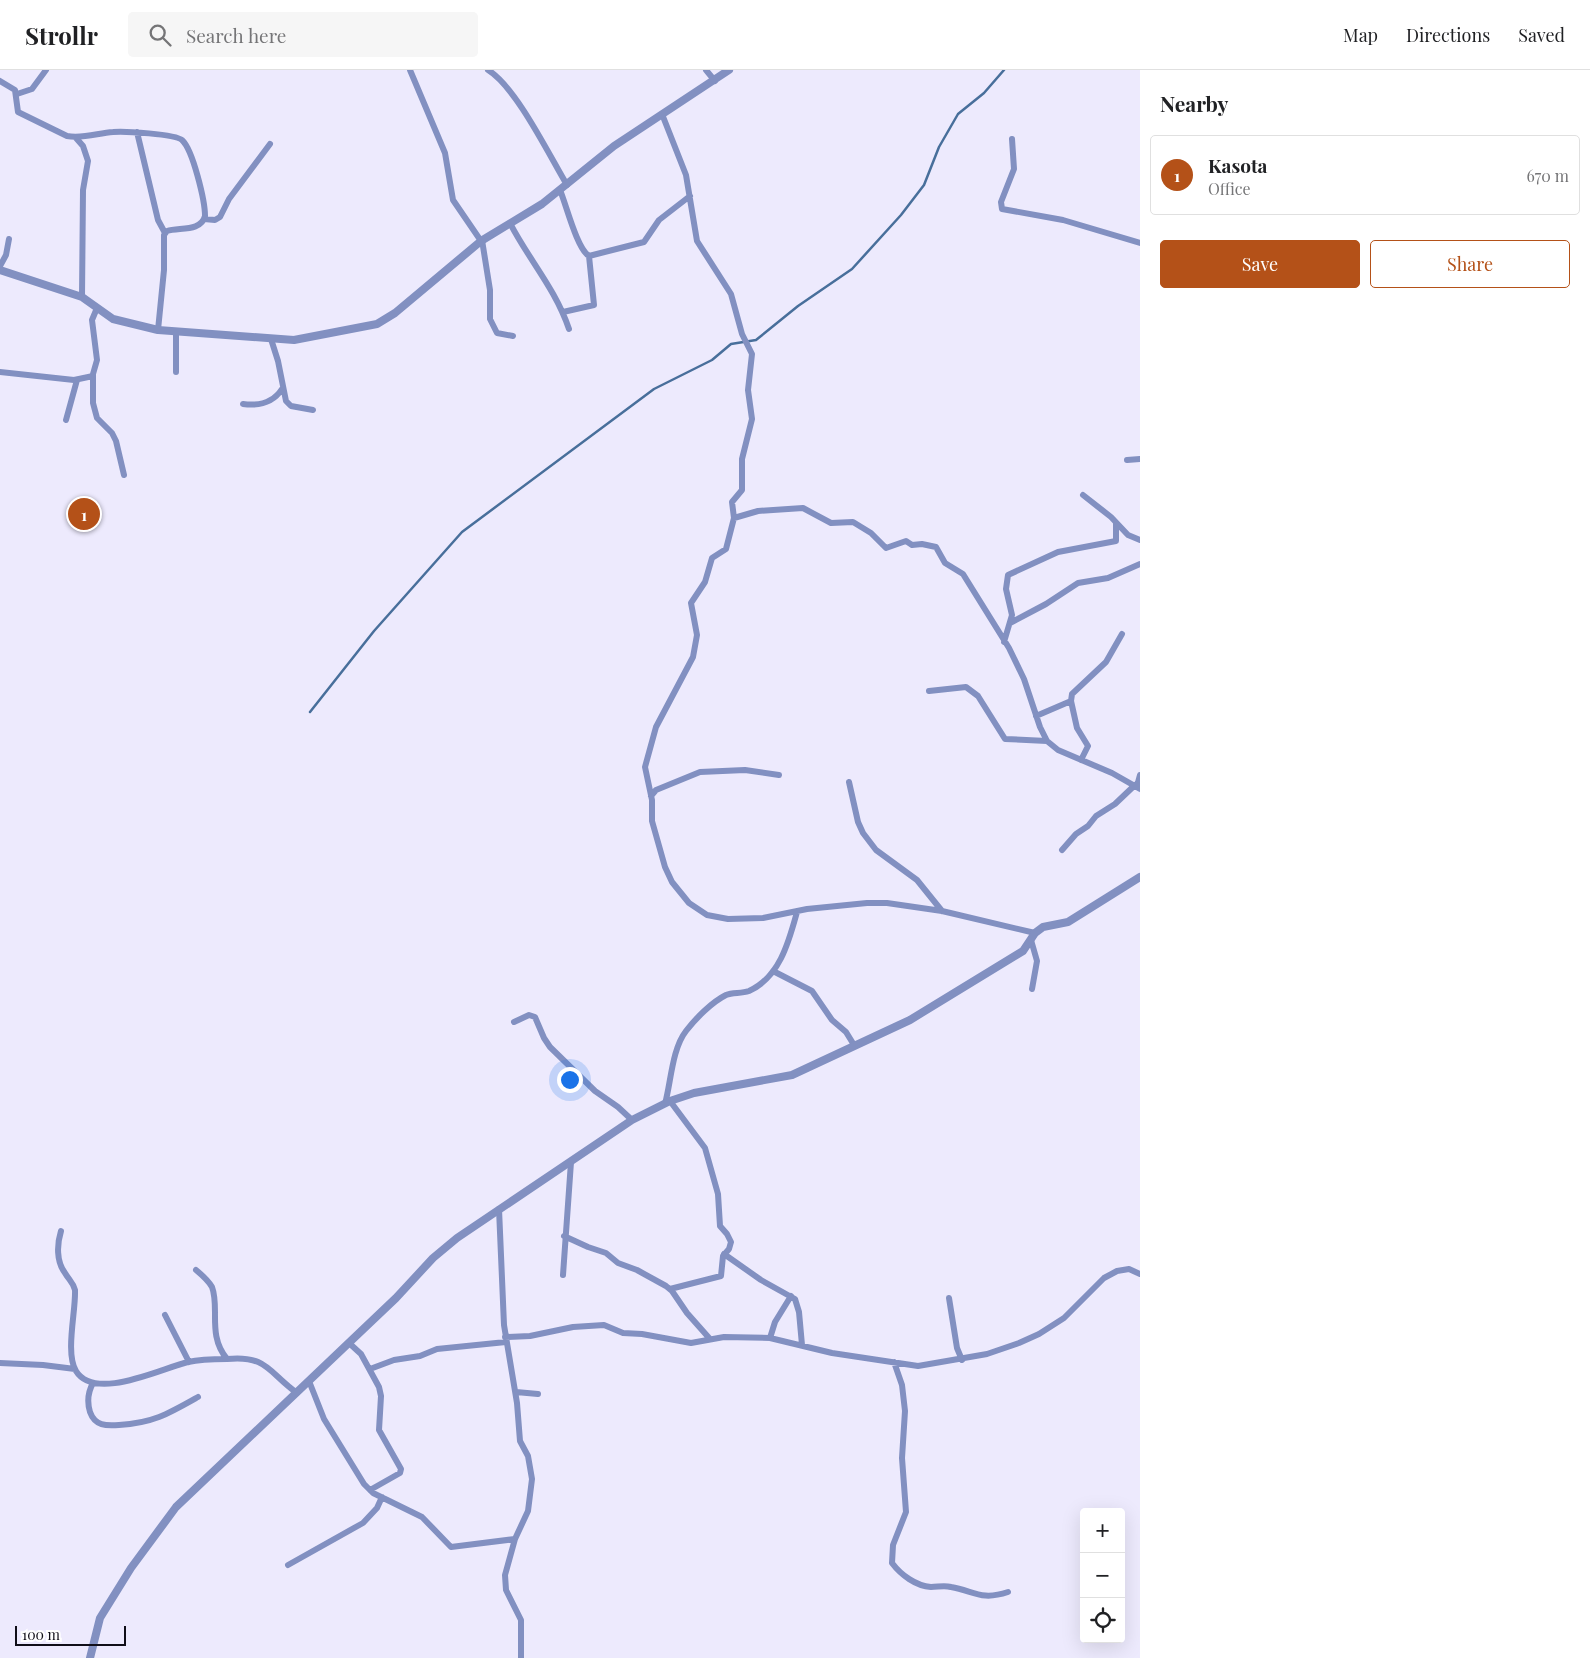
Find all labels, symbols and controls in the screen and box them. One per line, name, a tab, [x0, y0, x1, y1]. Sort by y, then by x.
search box	[128, 12, 478, 57]
text: Strollr	[25, 19, 98, 51]
icon: search	[146, 21, 174, 49]
text: Search here	[186, 22, 286, 48]
text: Map	[1343, 23, 1378, 47]
text: Directions	[1406, 23, 1490, 47]
text: Saved	[1518, 23, 1565, 47]
text: Nearby	[1160, 89, 1229, 117]
text: Kasota	[1208, 152, 1267, 178]
text: 1	[1174, 165, 1180, 186]
text: 670 m	[1526, 165, 1569, 186]
text: Office	[1208, 178, 1251, 199]
button: Save	[1160, 240, 1360, 288]
button: Share	[1370, 240, 1570, 288]
pin: 1	[68, 495, 100, 533]
your location	[557, 1067, 583, 1093]
map controls	[1080, 1508, 1125, 1643]
button: +	[1080, 1508, 1125, 1553]
button: −	[1080, 1553, 1125, 1598]
button: locate	[1080, 1598, 1125, 1643]
scale bar	[15, 1623, 126, 1646]
text: 100 m	[22, 1625, 60, 1644]

